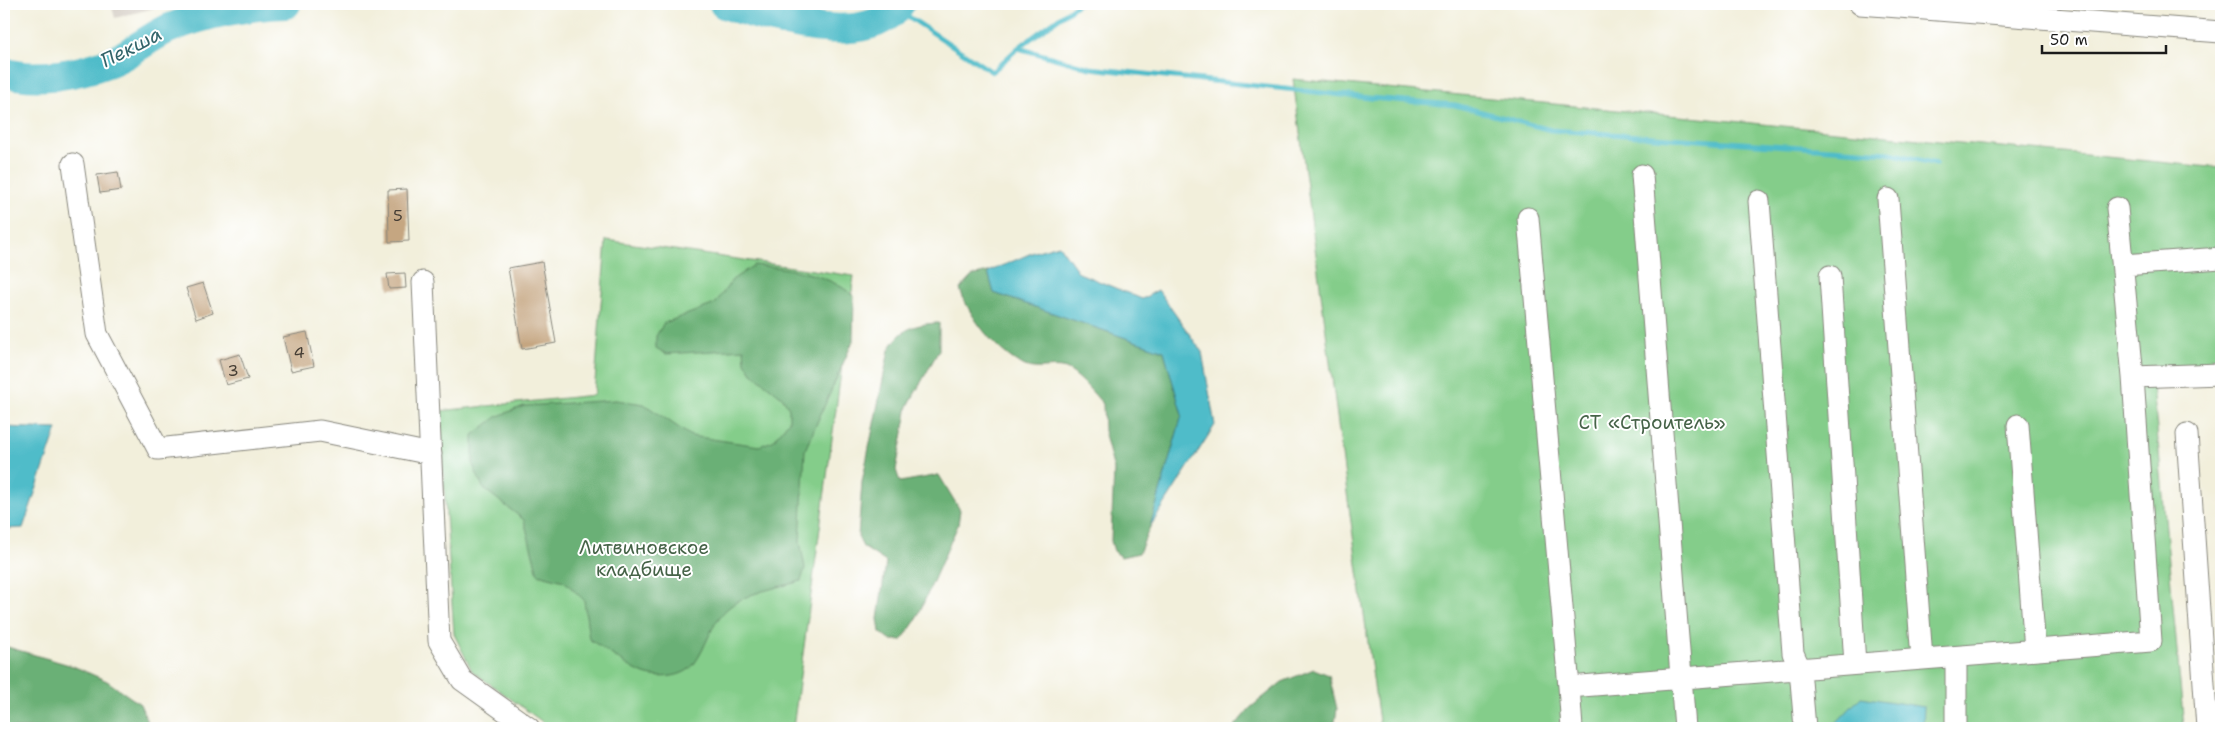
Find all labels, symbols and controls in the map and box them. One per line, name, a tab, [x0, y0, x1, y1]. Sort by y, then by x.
water label: Пекша	[96, 21, 166, 73]
scale bar	[2042, 22, 2166, 54]
text: 50 m	[2050, 30, 2088, 50]
house number: 5	[393, 205, 403, 226]
house number: 4	[293, 342, 305, 363]
house number: 3	[227, 360, 239, 381]
park label: СТ «Строитель»	[1579, 410, 1725, 435]
park label: Литвиновское кладбище	[579, 535, 709, 582]

